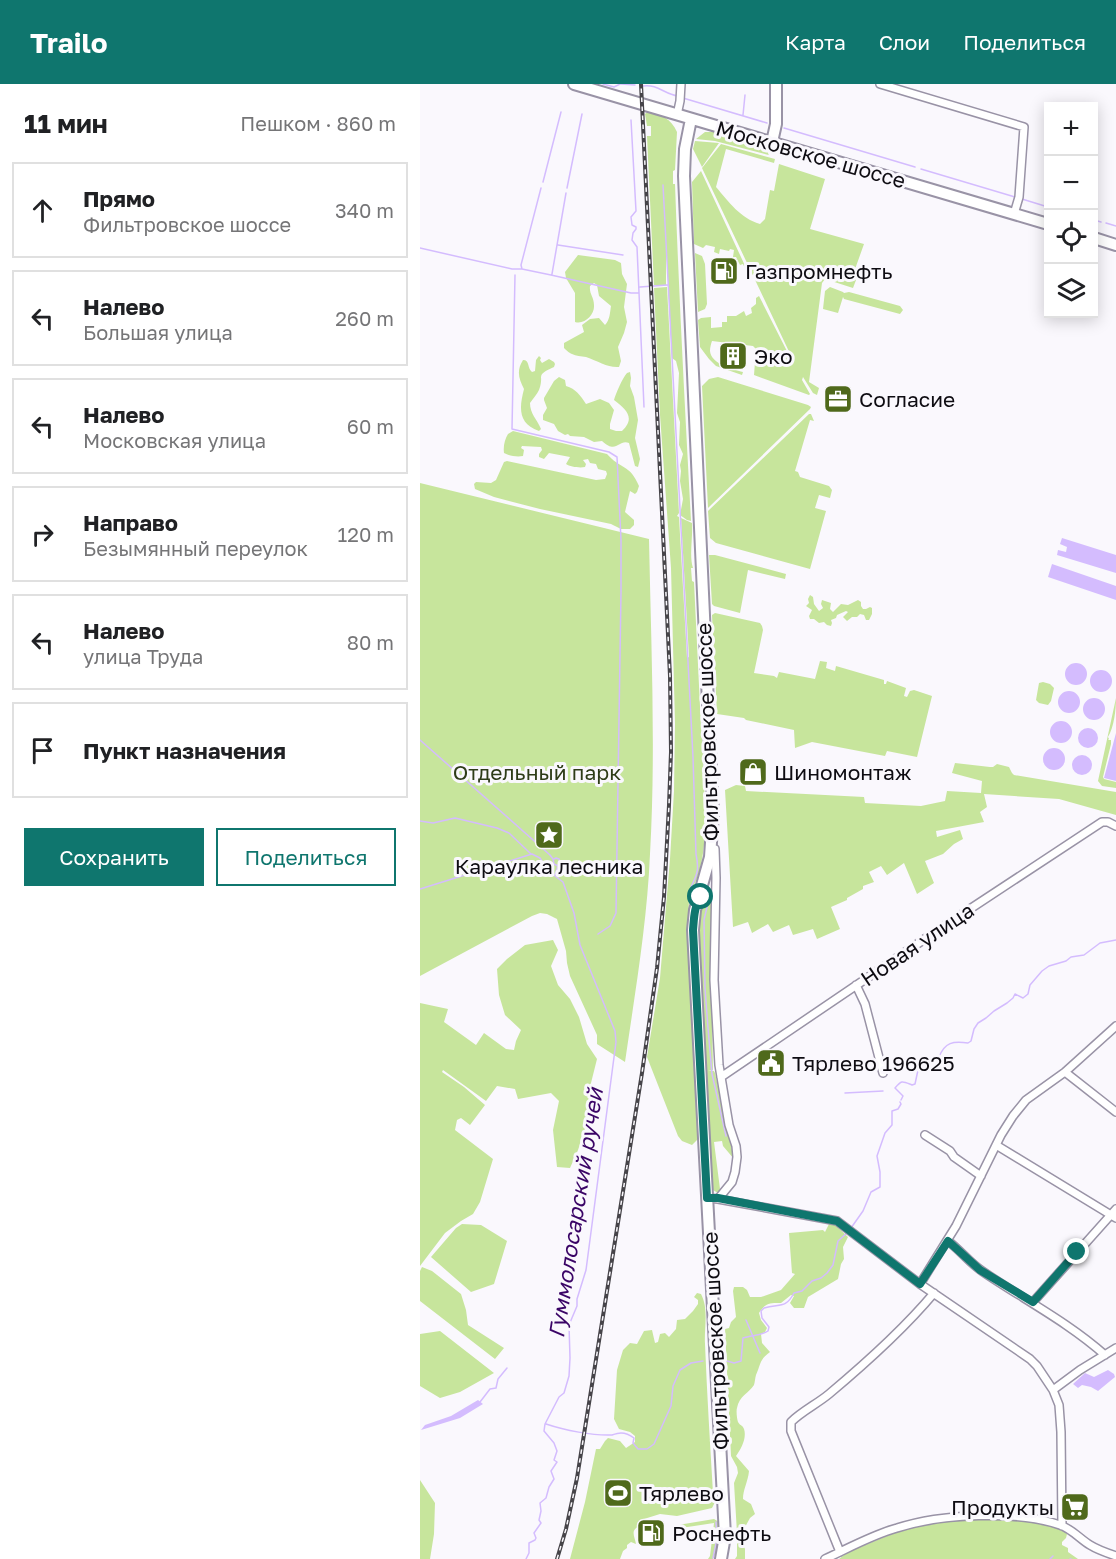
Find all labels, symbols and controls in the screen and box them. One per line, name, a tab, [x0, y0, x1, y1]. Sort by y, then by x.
text: Trailo	[30, 26, 108, 59]
text: Карта	[785, 29, 846, 55]
text: Слои	[879, 29, 930, 55]
text: Поделиться	[963, 29, 1086, 55]
map controls	[1044, 102, 1098, 318]
button: +	[1044, 102, 1098, 156]
text: 11 мин	[24, 108, 108, 139]
text: Пешком · 860 m	[240, 111, 396, 135]
street label: Московское шоссе	[713, 114, 909, 194]
button: −	[1044, 156, 1098, 210]
text: Прямо	[83, 185, 155, 212]
icon: ahead	[26, 194, 59, 227]
text: 340 m	[335, 198, 394, 222]
button: locate	[1044, 210, 1098, 264]
text: Фильтровское шоссе	[83, 212, 291, 236]
fuel station icon: Газпромнефть	[708, 255, 740, 287]
place label: Газпромнефть	[745, 258, 892, 284]
button: layers	[1044, 264, 1098, 318]
text: Налево	[83, 293, 165, 320]
icon: left	[26, 302, 59, 335]
text: 260 m	[335, 306, 394, 330]
text: Большая улица	[83, 320, 233, 344]
building icon: Эко	[717, 340, 749, 372]
place label: Эко	[754, 343, 793, 369]
office icon: Согласие	[822, 383, 854, 415]
place label: Согласие	[859, 386, 955, 412]
text: Налево	[83, 401, 165, 428]
icon: left	[26, 410, 59, 443]
text: 60 m	[347, 414, 394, 438]
text: Московская улица	[83, 428, 266, 452]
text: Направо	[83, 509, 178, 536]
icon: right	[26, 518, 59, 551]
text: 120 m	[338, 522, 394, 546]
text: Безымянный переулок	[83, 536, 308, 560]
text: Налево	[83, 617, 165, 644]
street label: Фильтровское шоссе	[690, 622, 724, 842]
icon: left	[26, 626, 59, 659]
text: 80 m	[347, 630, 394, 654]
text: улица Труда	[83, 644, 203, 668]
icon: arrive	[26, 734, 59, 767]
text: Пункт назначения	[83, 737, 286, 764]
shop icon: Шиномонтаж	[737, 756, 769, 788]
park label: Отдельный парк	[453, 759, 621, 785]
place label: Шиномонтаж	[774, 759, 912, 785]
place icon: Караулка лесника	[533, 819, 565, 851]
button: Сохранить	[24, 828, 204, 886]
button: Поделиться	[216, 828, 396, 886]
place label: Караулка лесника	[455, 853, 643, 879]
route start	[687, 883, 713, 909]
street label: Новая улица	[855, 897, 979, 991]
public building icon: Тярлево 196625	[755, 1047, 787, 1079]
place label: Тярлево 196625	[792, 1050, 955, 1076]
water label: Гуммолосарский ручей	[542, 1085, 608, 1340]
street label: Фильтровское шоссе	[696, 1231, 734, 1451]
route end	[1063, 1238, 1089, 1264]
sports icon: Тярлево	[602, 1477, 634, 1509]
place label: Тярлево	[639, 1480, 724, 1506]
supermarket icon: Продукты	[1059, 1491, 1091, 1523]
place label: Продукты	[951, 1494, 1054, 1520]
fuel station icon: Роснефть	[635, 1517, 667, 1549]
place label: Роснефть	[672, 1520, 771, 1546]

